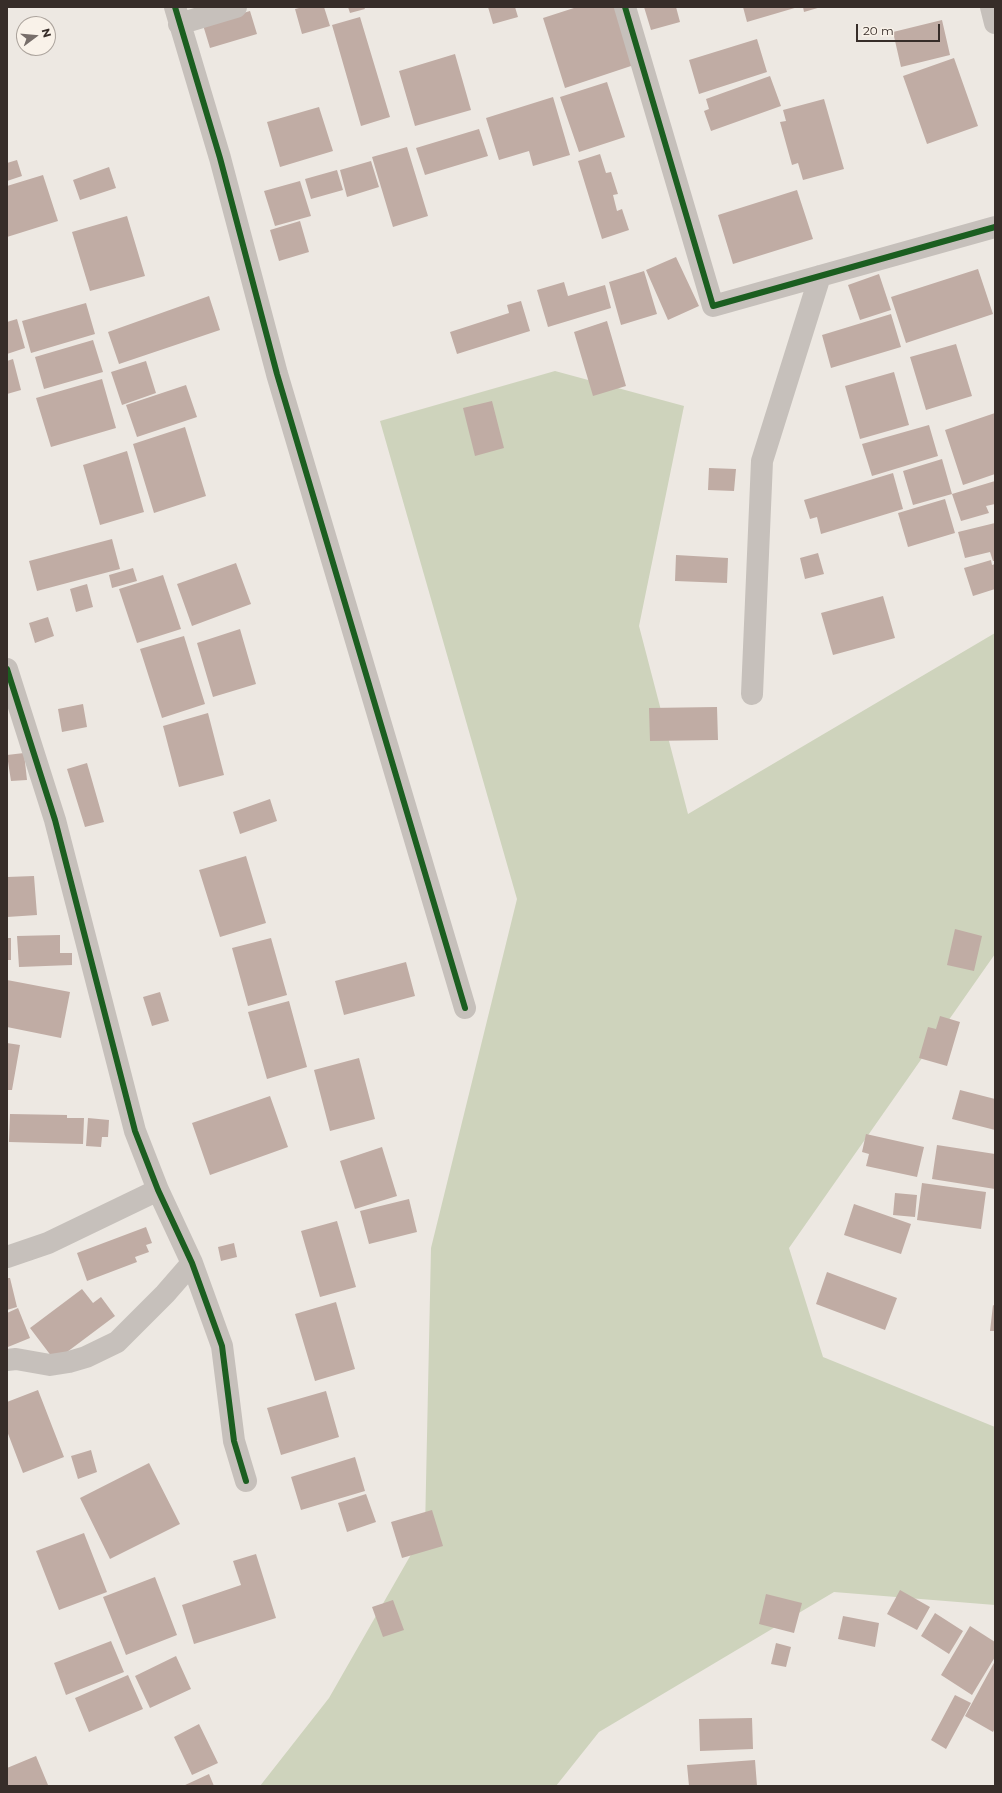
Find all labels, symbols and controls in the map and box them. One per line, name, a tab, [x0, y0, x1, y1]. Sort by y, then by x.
north arrow	[16, 16, 56, 56]
scale bar	[858, 16, 942, 42]
text: 20 m	[863, 23, 894, 38]
text: N	[39, 27, 55, 39]

